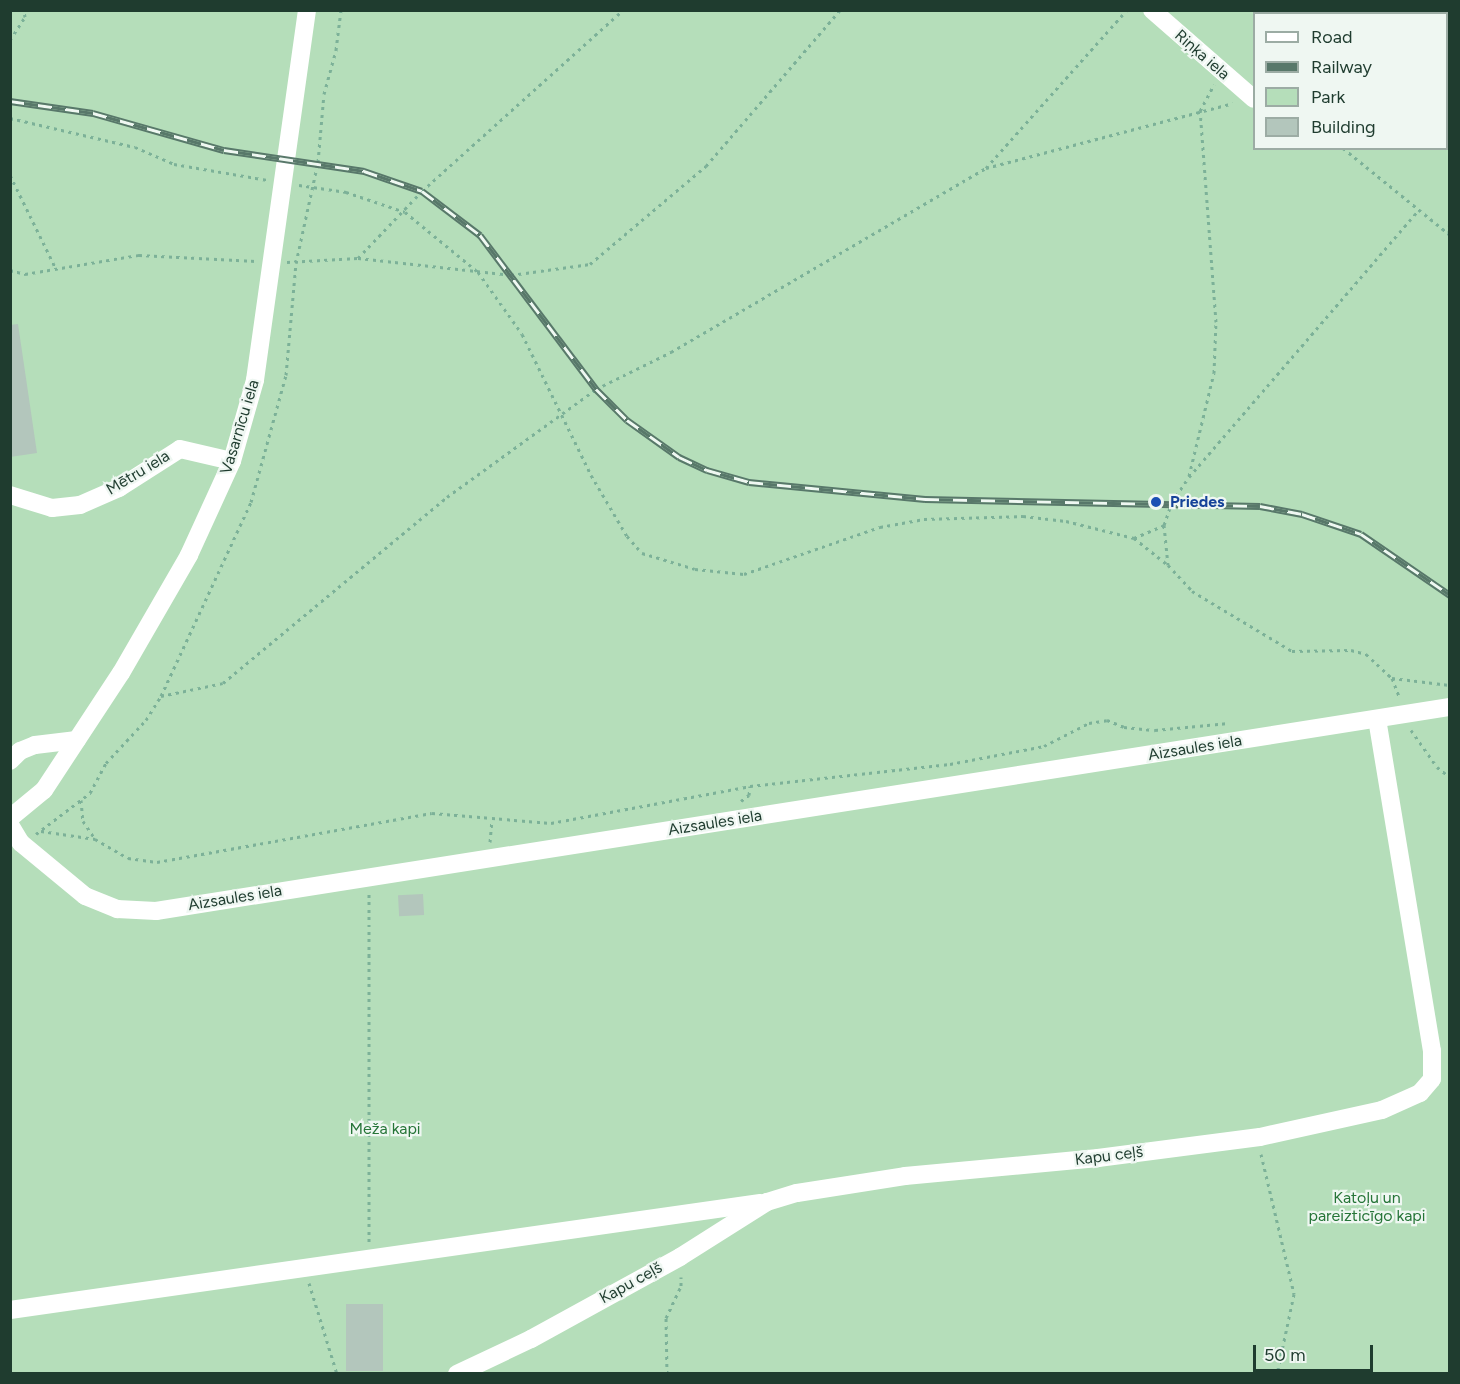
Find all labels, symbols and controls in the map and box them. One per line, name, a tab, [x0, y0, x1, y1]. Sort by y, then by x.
legend	[1253, 12, 1448, 150]
street label: Riņķa iela	[1171, 26, 1233, 84]
text: Road	[1311, 26, 1352, 48]
text: Railway	[1311, 56, 1372, 78]
text: Park	[1311, 86, 1345, 108]
text: Building	[1311, 116, 1376, 138]
street label: Vasarnīcu iela	[217, 377, 263, 477]
street label: Mētru iela	[103, 447, 173, 499]
place label: Priedes	[1170, 492, 1225, 512]
marker: Priedes	[1147, 493, 1165, 511]
street label: Aizsaules iela	[1147, 731, 1243, 765]
street label: Aizsaules iela	[667, 806, 763, 840]
street label: Aizsaules iela	[187, 881, 283, 915]
park label: Meža kapi	[349, 1119, 421, 1139]
street label: Kapu ceļš	[1074, 1142, 1144, 1170]
park label: Katoļu un pareizticīgo kapi	[1309, 1188, 1425, 1226]
street label: Kapu ceļš	[596, 1258, 666, 1308]
scale bar	[1256, 1333, 1376, 1371]
text: 50 m	[1264, 1344, 1306, 1366]

